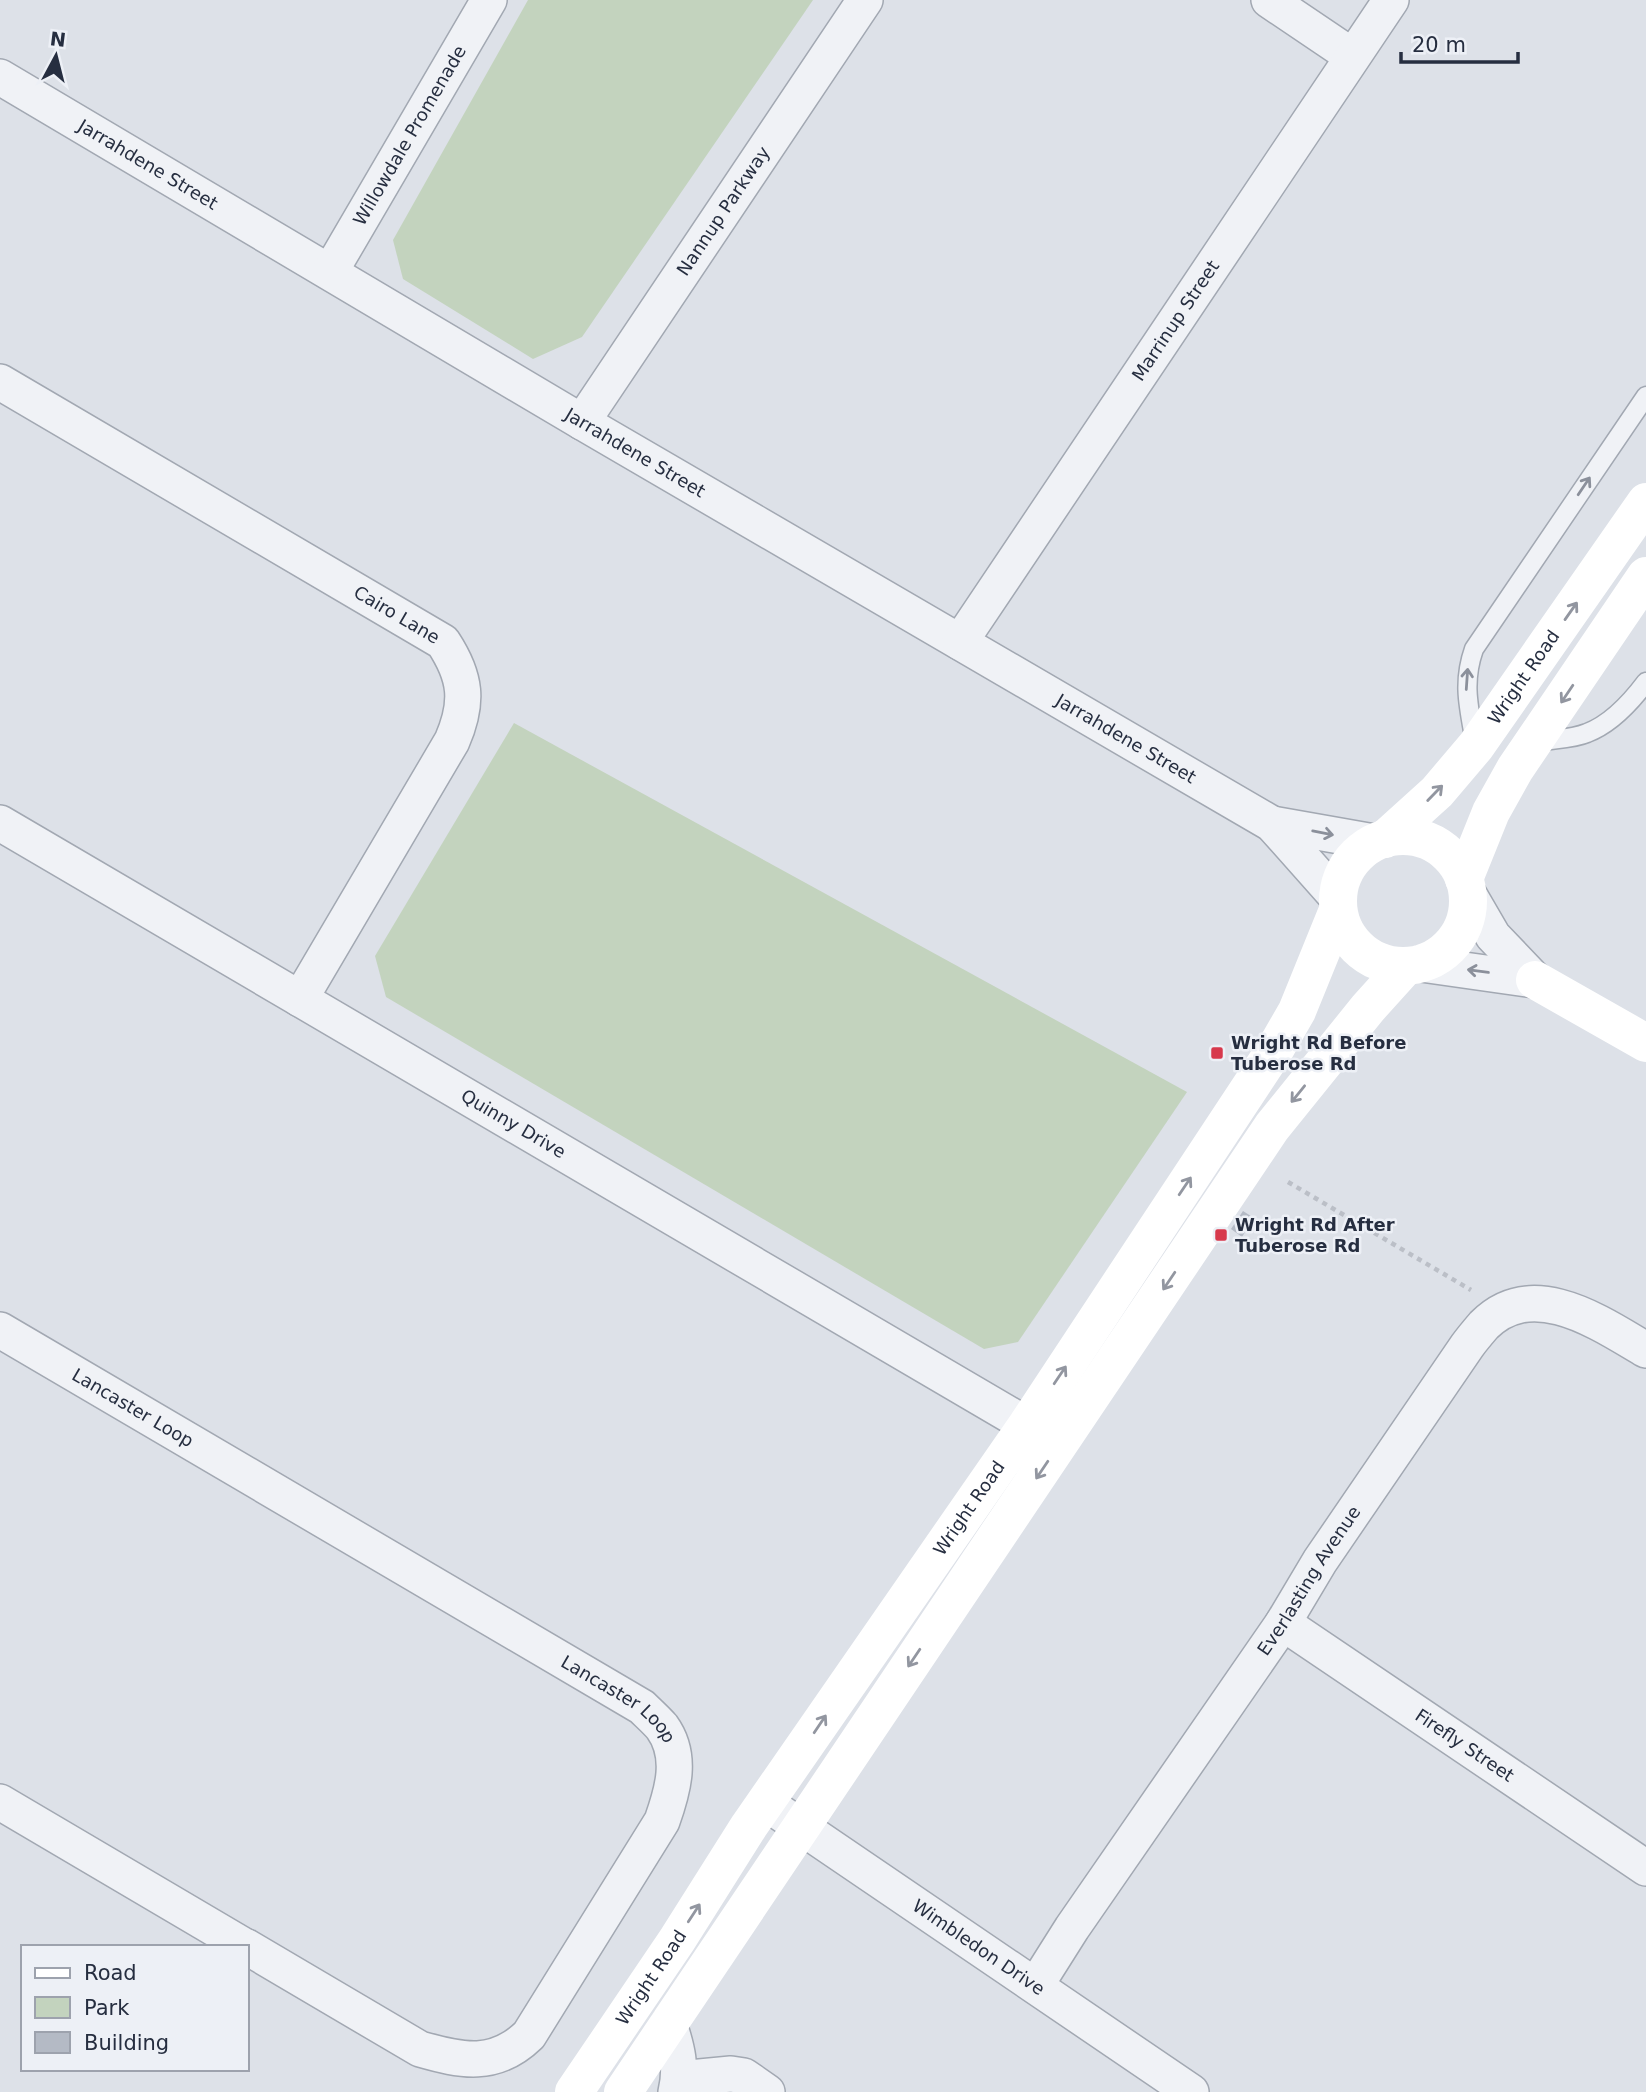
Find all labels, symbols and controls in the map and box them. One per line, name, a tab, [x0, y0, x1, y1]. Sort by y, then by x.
north arrow	[21, 21, 91, 91]
scale bar	[1401, 21, 1518, 65]
text: N	[49, 27, 67, 51]
text: 20 m	[1412, 33, 1466, 57]
street label: Willowdale Promenade	[349, 42, 470, 229]
street label: Jarrahdene Street	[74, 114, 222, 214]
street label: Nannup Parkway	[672, 142, 774, 279]
street label: Marrinup Street	[1127, 256, 1223, 385]
street label: Jarrahdene Street	[561, 403, 709, 502]
one-way arrow	[1577, 477, 1591, 496]
street label: Cairo Lane	[350, 581, 444, 648]
one-way arrow	[1564, 602, 1579, 621]
street label: Wright Road	[1483, 626, 1564, 728]
one-way arrow	[1461, 668, 1474, 690]
one-way arrow	[1560, 684, 1574, 703]
street label: Jarrahdene Street	[1051, 689, 1200, 787]
one-way arrow	[1427, 785, 1444, 802]
one-way arrow	[1311, 827, 1334, 840]
one-way arrow	[1467, 964, 1490, 977]
place label: Wright Rd Before Tuberose Rd	[1231, 1032, 1406, 1074]
marker: Wright Rd Before Tuberose Rd	[1209, 1045, 1225, 1061]
one-way arrow	[1291, 1084, 1306, 1103]
street label: Quinny Drive	[457, 1085, 570, 1162]
one-way arrow	[1179, 1176, 1193, 1196]
place label: Wright Rd After Tuberose Rd	[1235, 1214, 1395, 1256]
marker: Wright Rd After Tuberose Rd	[1213, 1227, 1229, 1243]
one-way arrow	[1161, 1271, 1176, 1290]
street label: Lancaster Loop	[69, 1364, 198, 1451]
one-way arrow	[1052, 1366, 1067, 1385]
street label: Wright Road	[929, 1457, 1009, 1559]
one-way arrow	[1035, 1460, 1049, 1479]
street label: Everlasting Avenue	[1253, 1502, 1365, 1659]
one-way arrow	[907, 1648, 922, 1667]
street label: Lancaster Loop	[557, 1651, 680, 1746]
street label: Firefly Street	[1411, 1704, 1518, 1786]
one-way arrow	[813, 1715, 827, 1734]
street label: Wimbledon Drive	[909, 1895, 1049, 1999]
one-way arrow	[687, 1904, 701, 1924]
street label: Wright Road	[611, 1926, 691, 2029]
legend	[21, 1945, 248, 2071]
text: Road	[84, 1961, 137, 1985]
text: Park	[84, 1996, 130, 2020]
text: Building	[84, 2031, 169, 2055]

